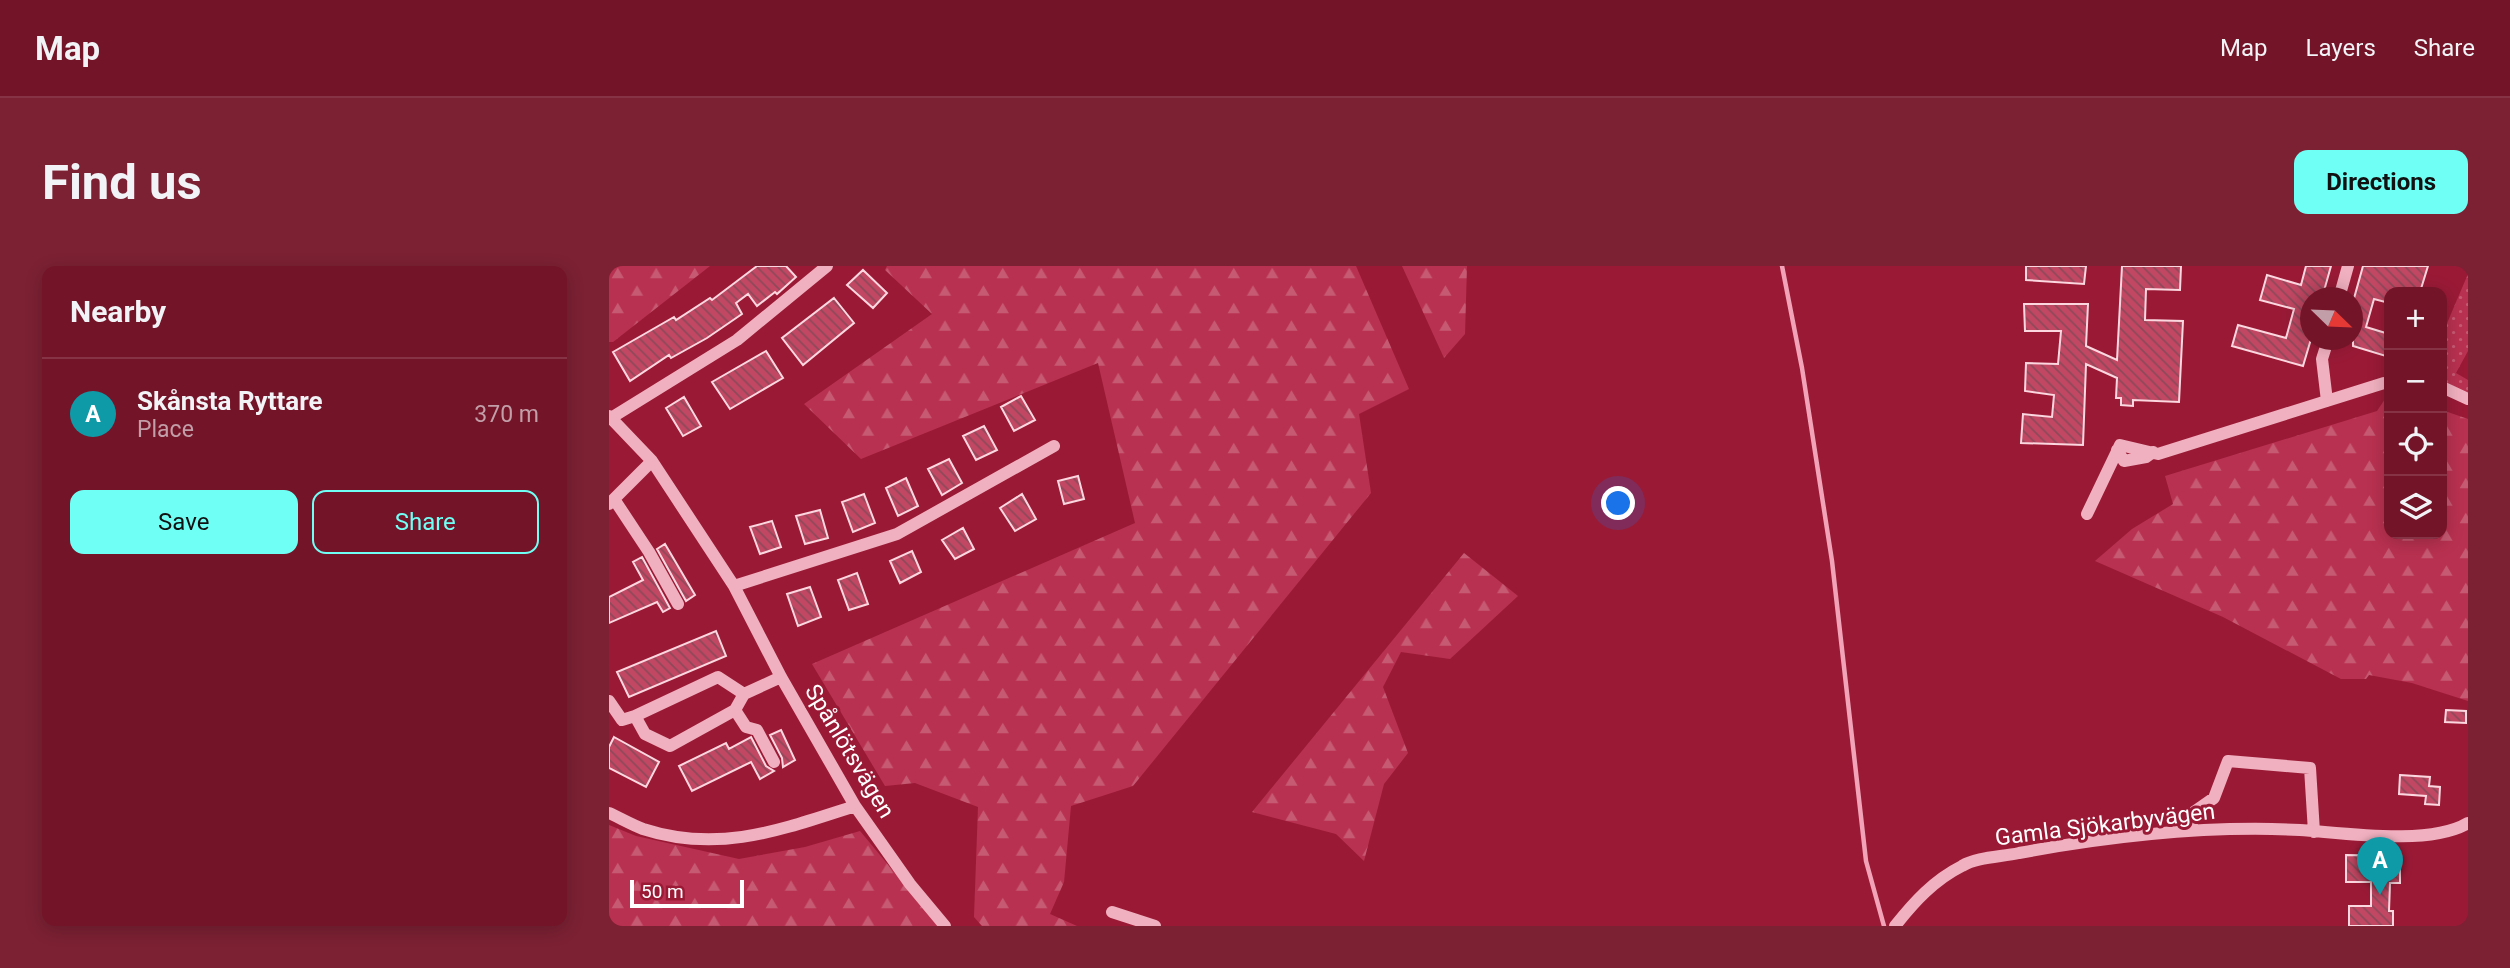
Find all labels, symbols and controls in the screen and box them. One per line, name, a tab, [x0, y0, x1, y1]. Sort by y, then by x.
text: Map	[35, 29, 100, 68]
text: Map	[2220, 34, 2268, 62]
text: Layers	[2306, 34, 2376, 62]
text: Share	[2414, 34, 2475, 62]
button: Directions	[2294, 150, 2468, 214]
text: Find us	[42, 154, 202, 211]
north arrow	[2300, 287, 2363, 350]
map controls	[2384, 287, 2447, 539]
button: +	[2384, 287, 2447, 350]
text: Nearby	[70, 294, 166, 329]
button: −	[2384, 350, 2447, 413]
text: Skånsta Ryttare	[137, 386, 323, 416]
text: A	[85, 401, 101, 428]
text: 370 m	[474, 401, 539, 428]
button: locate	[2384, 413, 2447, 476]
text: Place	[137, 416, 194, 443]
button: layers	[2384, 476, 2447, 539]
your location	[1601, 486, 1635, 520]
button: Save	[70, 490, 298, 554]
button: Share	[312, 490, 539, 554]
street label: Spånlötsvägen	[799, 680, 900, 823]
street label: Gamla Sjökarbyvägen	[1994, 798, 2217, 851]
pin: A	[2357, 837, 2403, 895]
scale bar	[630, 877, 744, 909]
text: 50 m	[641, 880, 684, 903]

